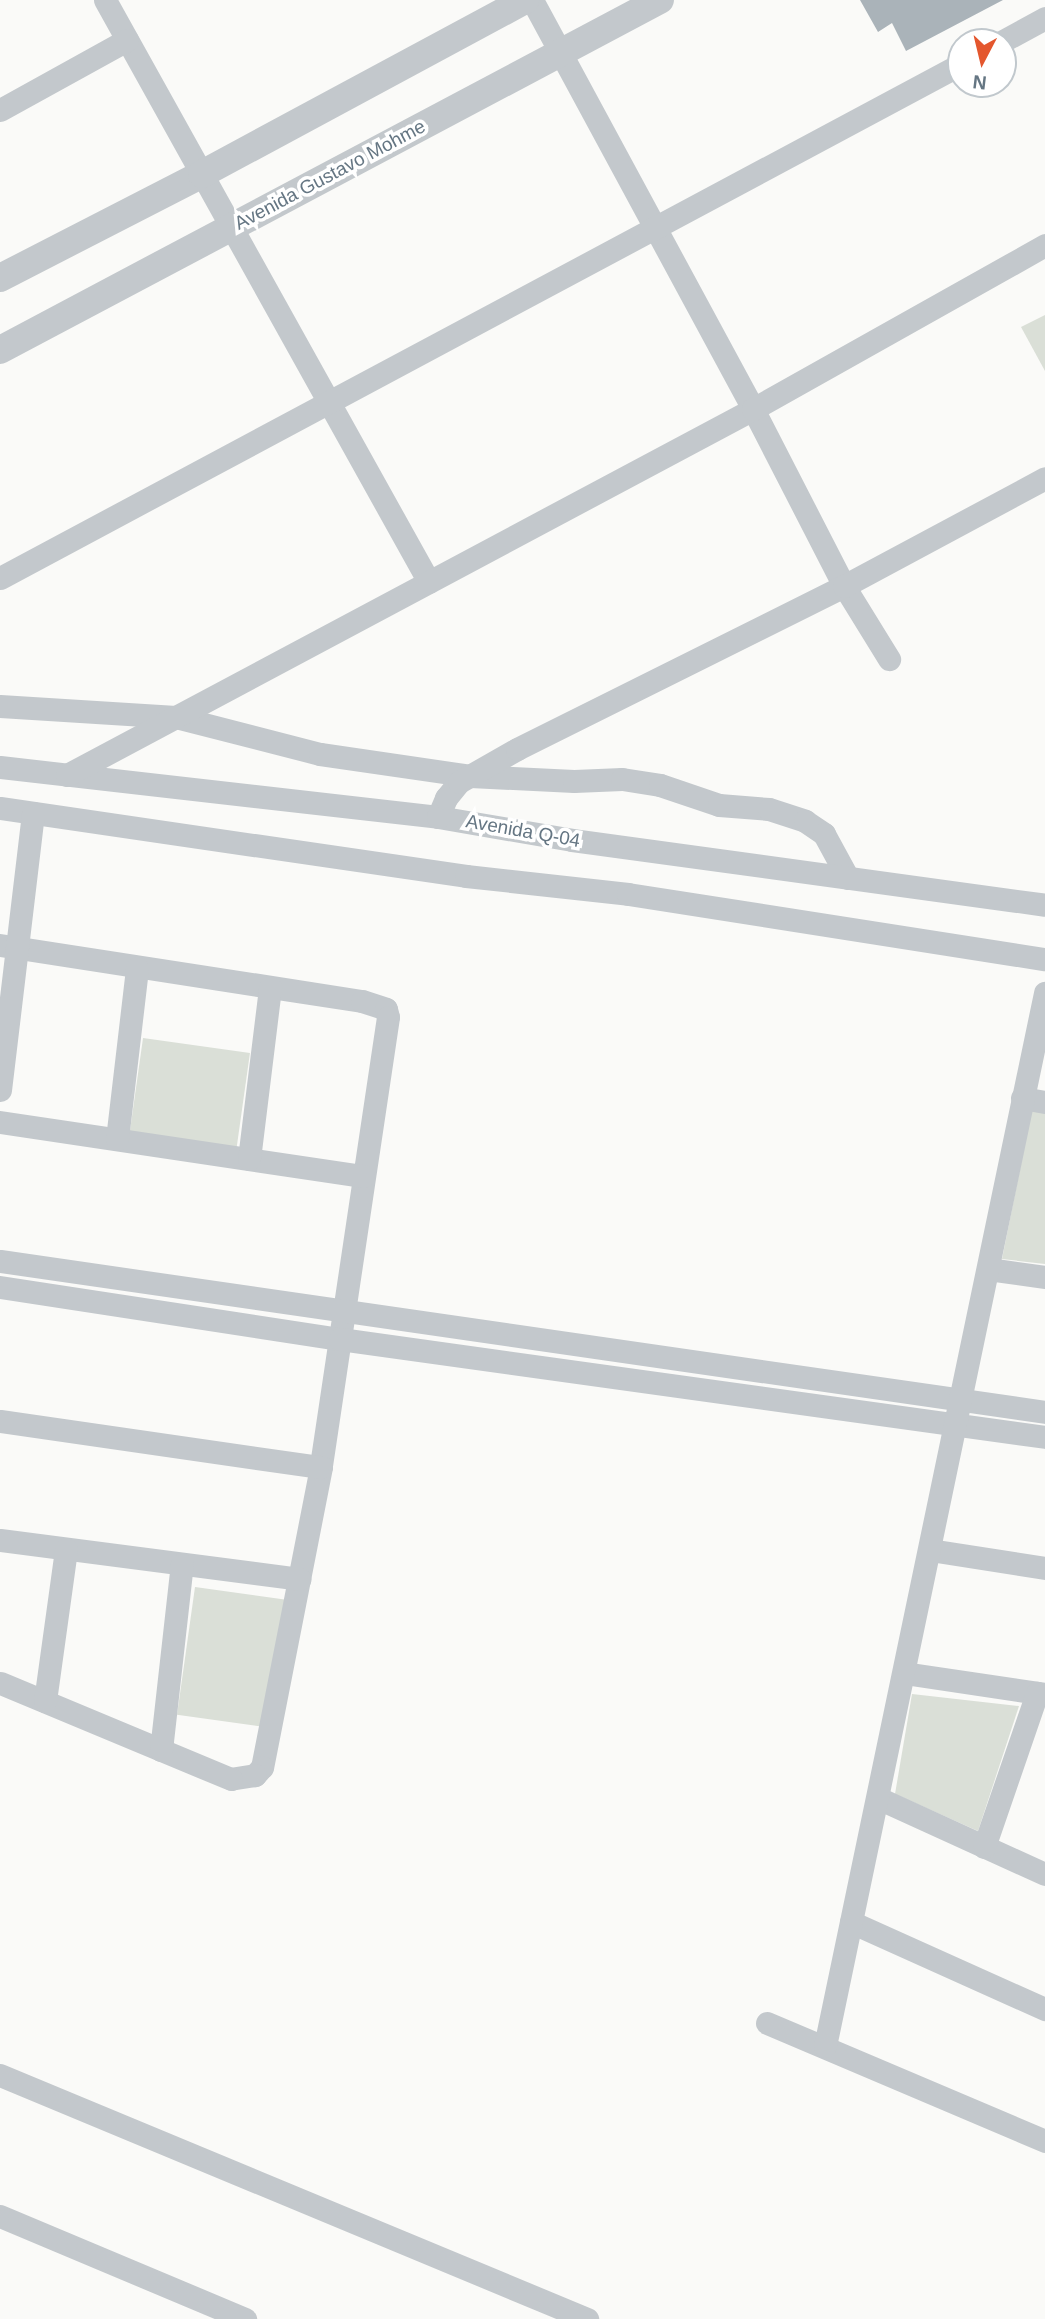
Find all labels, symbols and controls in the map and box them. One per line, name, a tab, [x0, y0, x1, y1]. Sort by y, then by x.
north arrow	[947, 28, 1017, 98]
text: N	[972, 71, 988, 94]
street label: Avenida Gustavo Mohme	[231, 115, 429, 235]
street label: Avenida Q-04	[464, 810, 582, 852]

